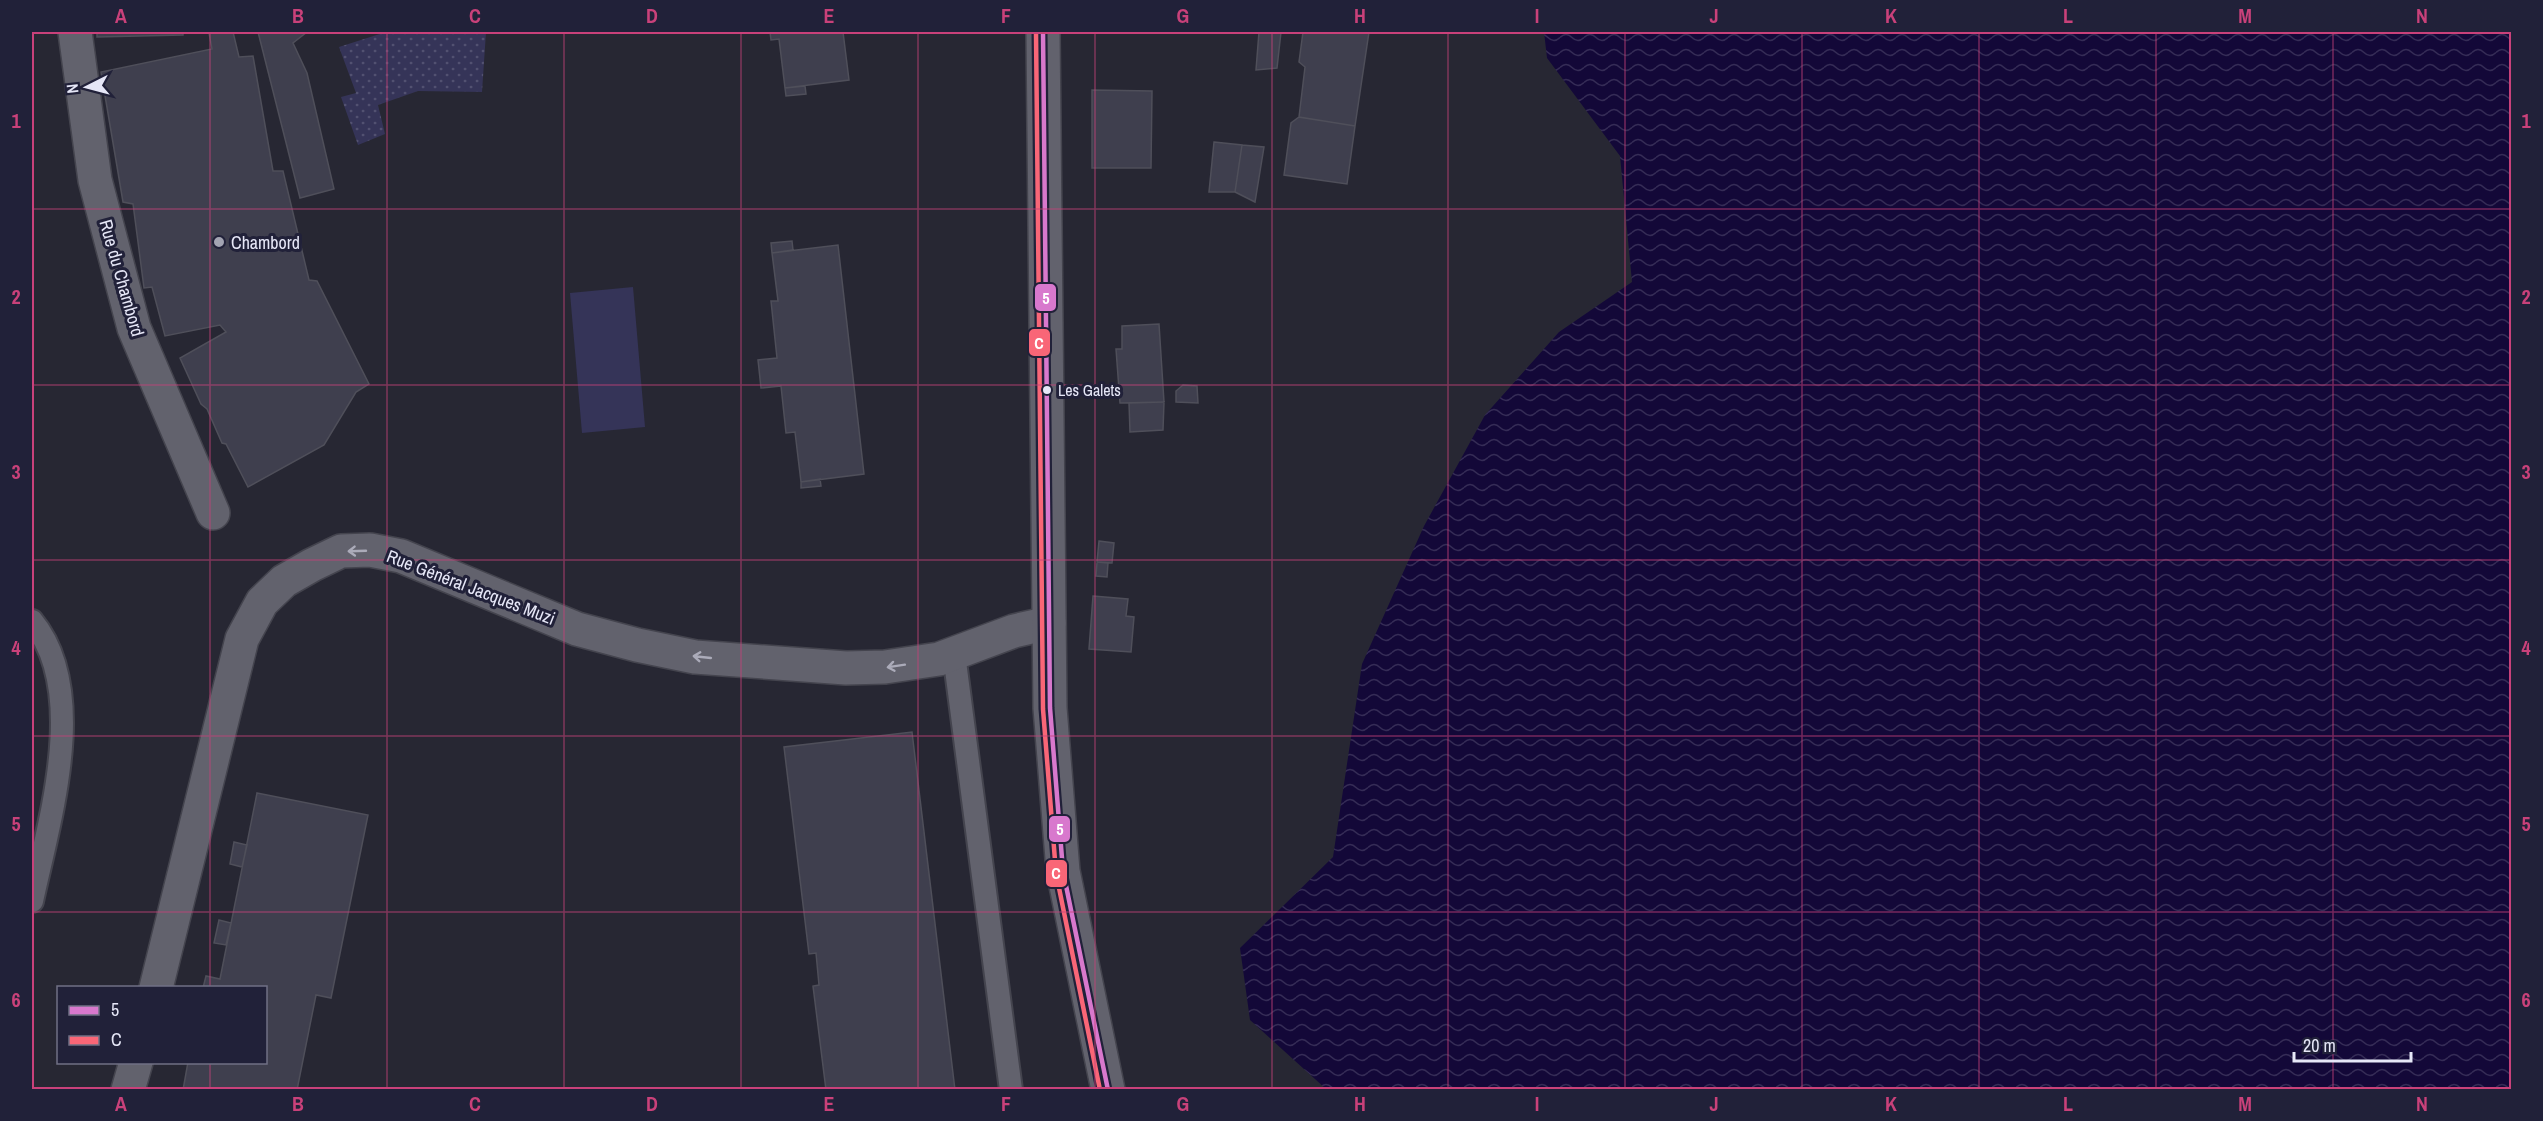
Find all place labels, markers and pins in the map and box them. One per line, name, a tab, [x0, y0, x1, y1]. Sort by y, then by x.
place label: Chambord	[231, 230, 300, 255]
marker: Chambord	[212, 235, 226, 249]
place label: Les Galets	[1058, 379, 1121, 401]
marker: Les Galets	[1041, 384, 1053, 396]

